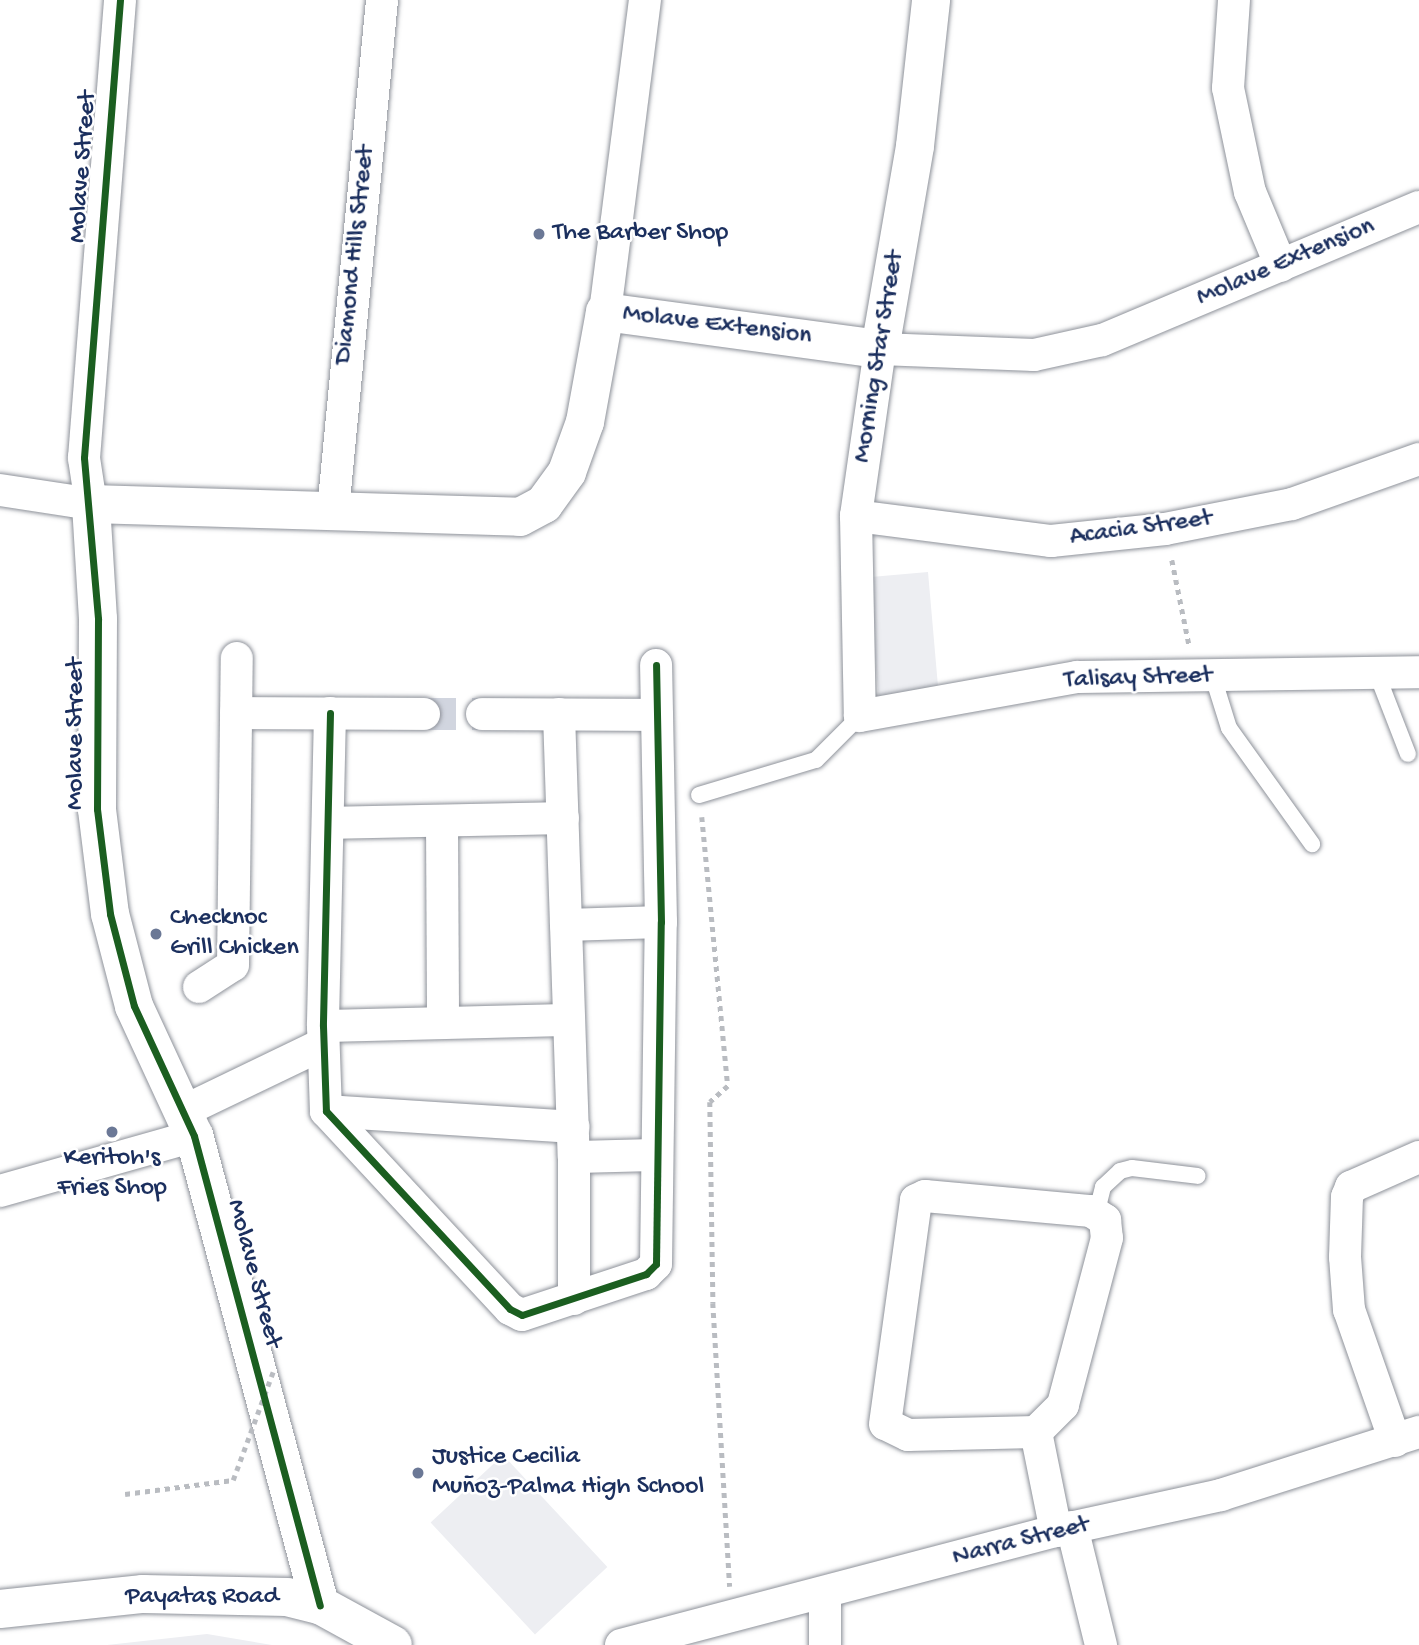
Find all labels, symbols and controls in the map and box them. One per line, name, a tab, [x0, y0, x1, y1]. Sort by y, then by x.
street label: Molave Street	[63, 90, 105, 244]
street label: Diamond Hills Street	[329, 144, 383, 366]
street label: Molave Extension	[1192, 212, 1380, 314]
place label: The Barber Shop	[553, 218, 728, 250]
marker: The Barber Shop	[531, 226, 547, 242]
street label: Morning Star Street	[848, 249, 912, 465]
street label: Molave Extension	[621, 299, 813, 353]
street label: Acacia Street	[1068, 504, 1214, 554]
street label: Molave Street	[61, 658, 93, 810]
street label: Talisay Street	[1063, 661, 1213, 697]
place label: Checknoc Grill Chicken	[170, 903, 299, 964]
marker: Checknoc Grill Chicken	[148, 926, 164, 942]
marker: Keritoh's Fries Shop	[104, 1124, 120, 1140]
place label: Keritoh's Fries Shop	[57, 1143, 167, 1204]
street label: Molave Street	[218, 1197, 288, 1351]
place label: Justice Cecilia Muñoz-Palma High School	[432, 1442, 704, 1504]
marker: Justice Cecilia Muñoz-Palma High School	[410, 1465, 426, 1481]
street label: Narra Street	[949, 1510, 1093, 1574]
street label: Payatas Road	[125, 1582, 279, 1614]

